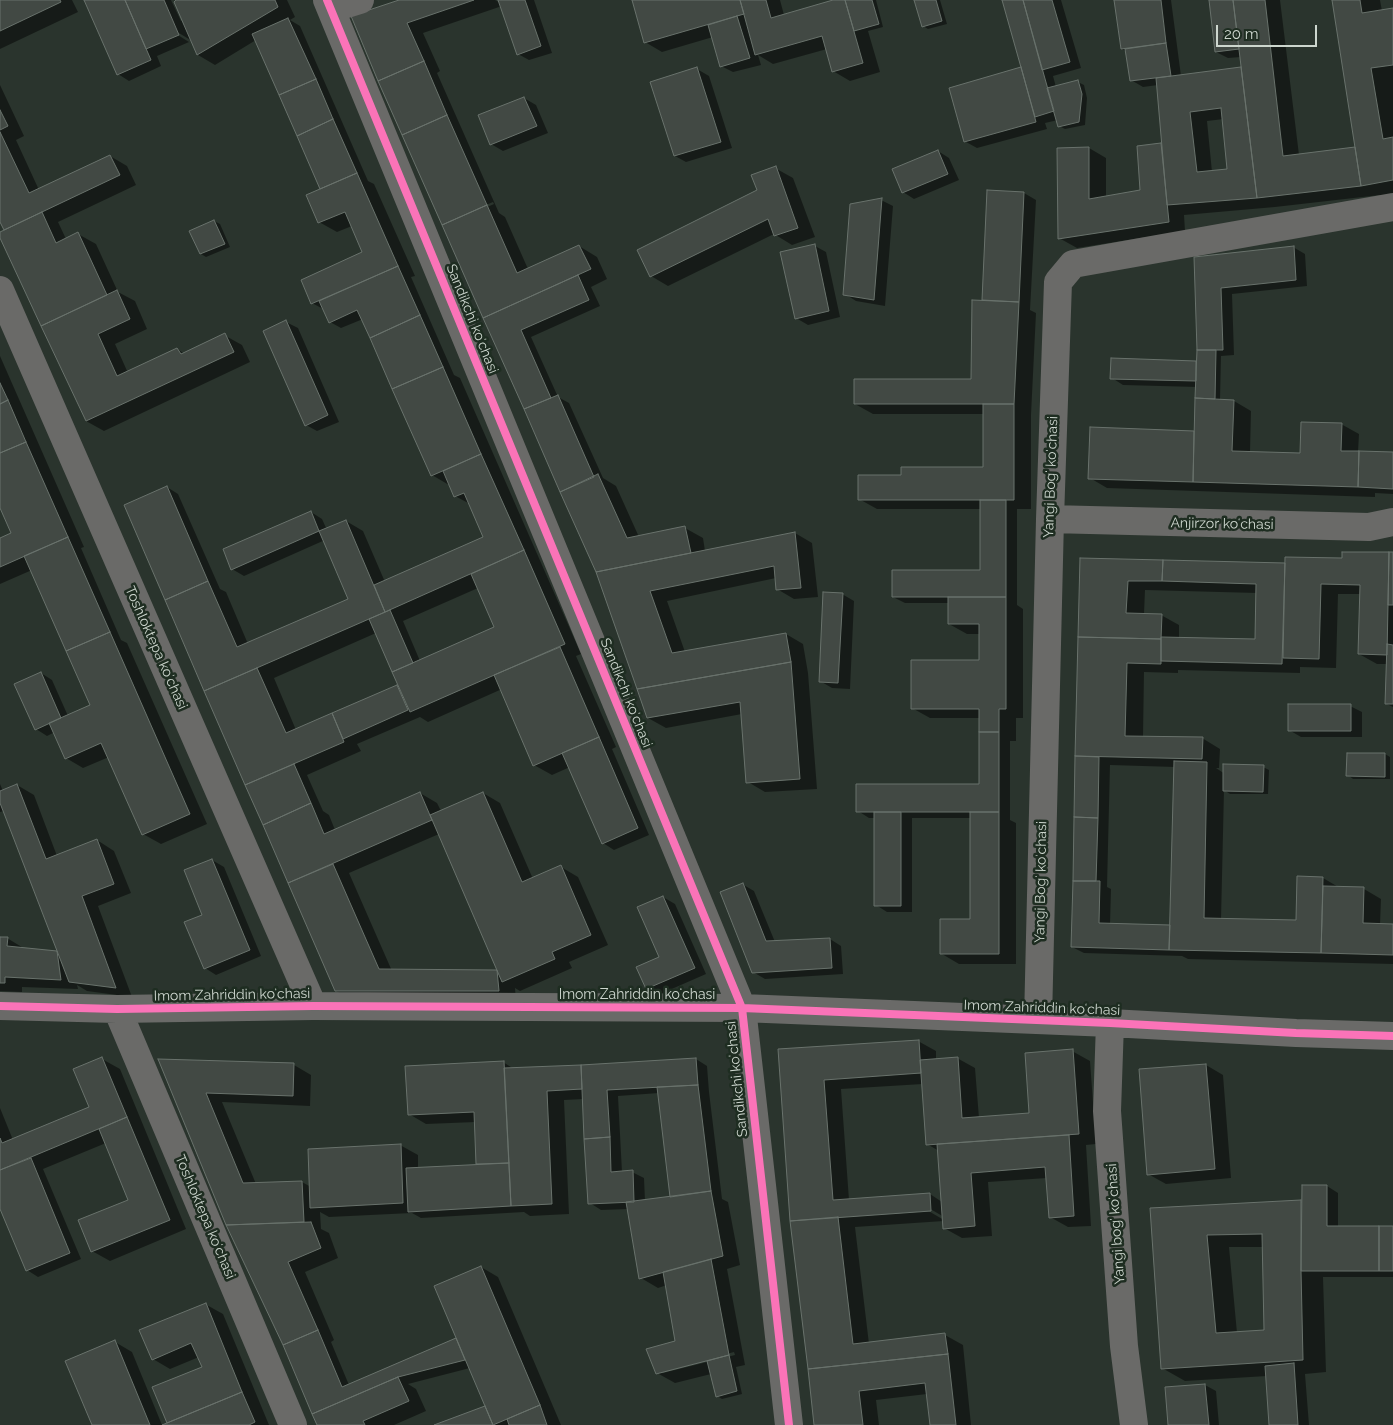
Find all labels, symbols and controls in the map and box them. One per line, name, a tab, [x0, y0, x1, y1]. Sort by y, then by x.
scale bar	[1218, 15, 1319, 47]
text: 20 m	[1224, 25, 1259, 43]
street label: Sandikchi koʻchasi	[442, 262, 502, 376]
street label: Yangi Bogʻ koʻchasi	[1040, 416, 1062, 538]
street label: Anjirzor koʻchasi	[1170, 515, 1274, 533]
street label: Toshloktepa koʻchasi	[121, 584, 191, 712]
street label: Sandikchi koʻchasi	[596, 636, 656, 750]
street label: Yangi Bogʻ koʻchasi	[1032, 821, 1050, 943]
street label: Imom Zahriddin koʻchasi	[154, 985, 310, 1005]
street label: Imom Zahriddin koʻchasi	[559, 987, 715, 1003]
street label: Imom Zahriddin koʻchasi	[963, 997, 1121, 1019]
street label: Sandikchi koʻchasi	[723, 1020, 751, 1138]
street label: Toshloktepa koʻchasi	[171, 1152, 239, 1282]
street label: Yangi bogʻ koʻchasi	[1103, 1163, 1129, 1285]

